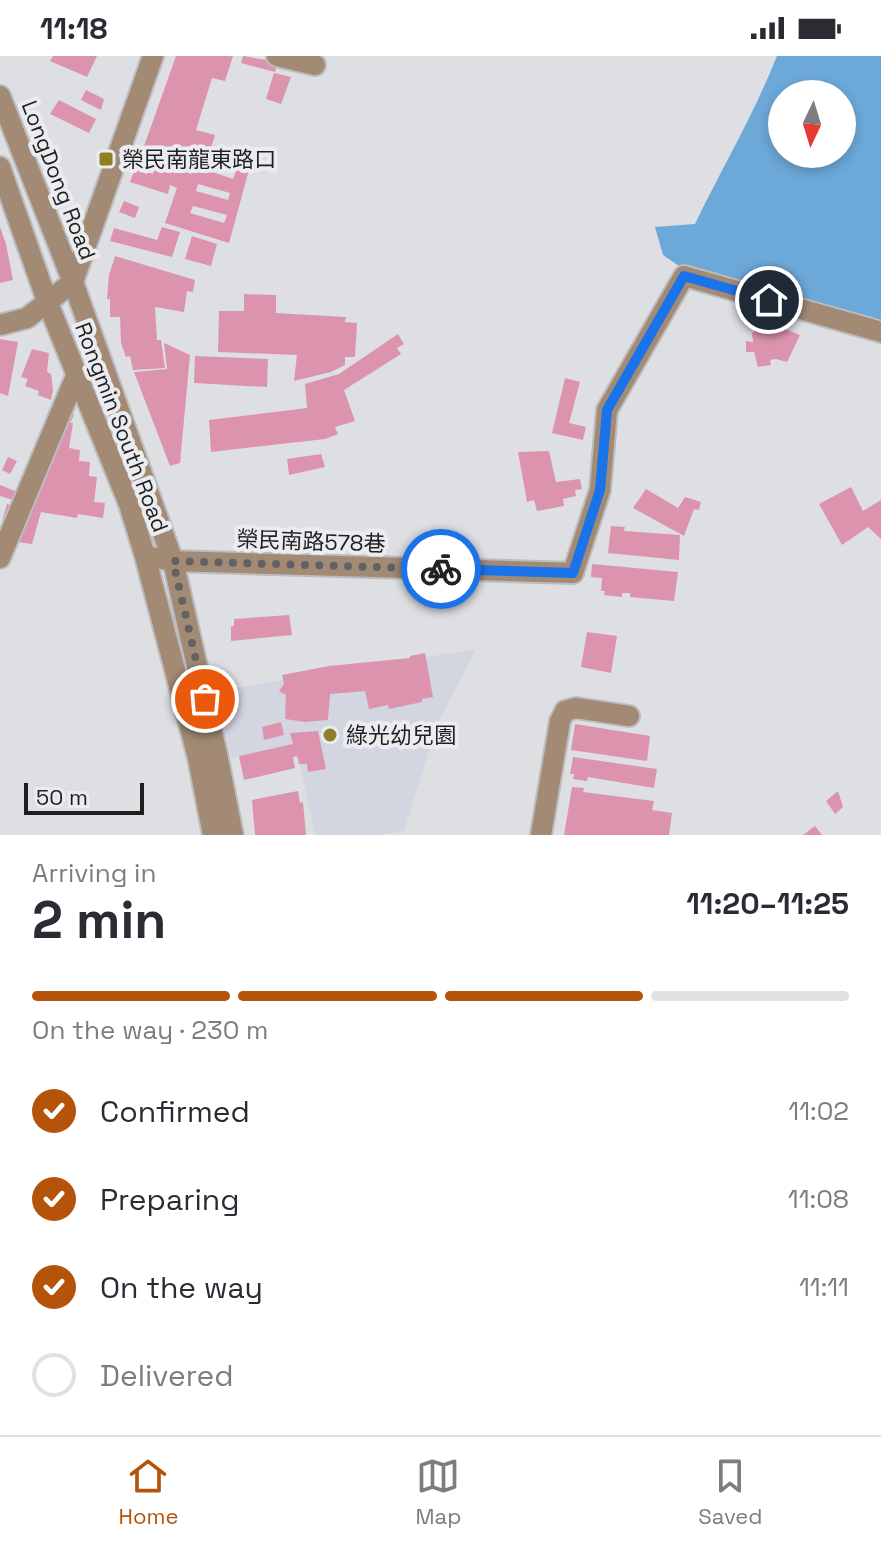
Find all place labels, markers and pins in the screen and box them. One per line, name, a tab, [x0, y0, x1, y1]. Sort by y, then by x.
place label: 榮民南龍東路口	[122, 145, 276, 173]
marker: 榮民南龍東路口	[97, 150, 115, 168]
pin	[735, 266, 803, 334]
pin	[171, 665, 239, 733]
place label: 綠光幼兒園	[346, 721, 456, 749]
marker: 綠光幼兒園	[321, 726, 339, 744]

